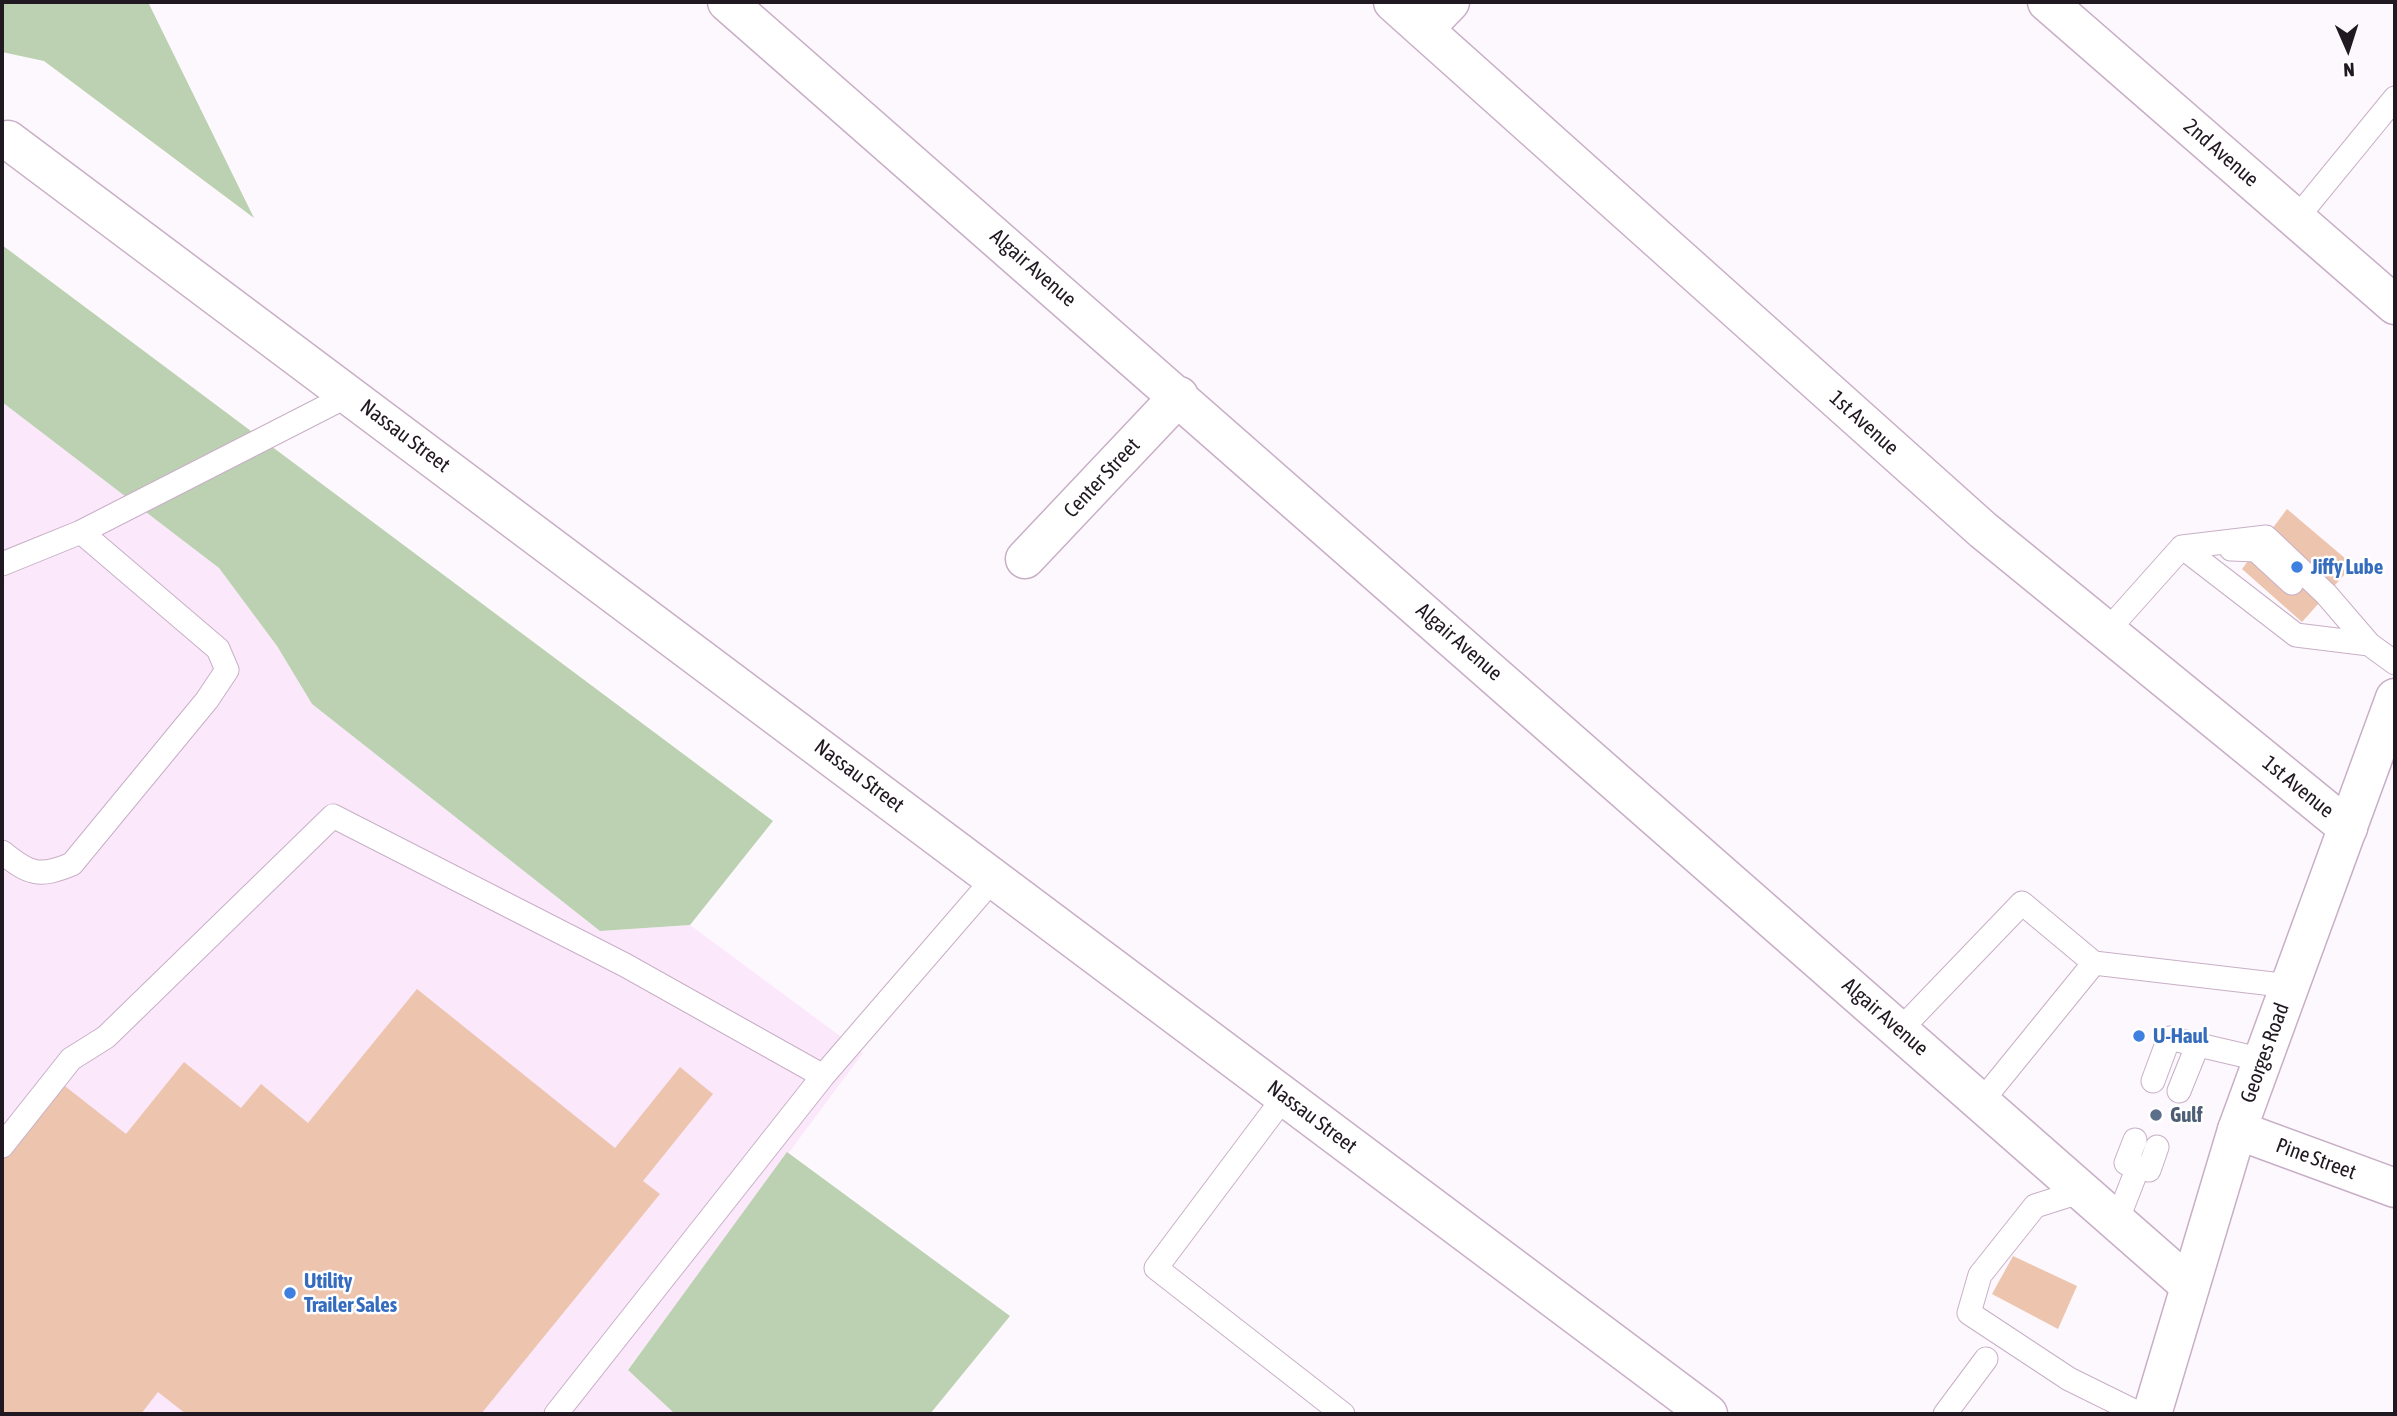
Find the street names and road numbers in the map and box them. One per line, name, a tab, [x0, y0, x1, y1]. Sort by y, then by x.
street label: 2nd Avenue	[2178, 114, 2264, 192]
street label: Algair Avenue	[985, 224, 1081, 312]
street label: 1st Avenue	[1824, 385, 1904, 461]
street label: Nassau Street	[355, 394, 455, 478]
street label: Center Street	[1059, 433, 1145, 523]
street label: Algair Avenue	[1411, 598, 1507, 686]
street label: Nassau Street	[809, 734, 909, 818]
street label: 1st Avenue	[2257, 751, 2339, 823]
street label: Algair Avenue	[1837, 973, 1933, 1061]
street label: Georges Road	[2235, 1000, 2295, 1106]
street label: Nassau Street	[1262, 1075, 1362, 1159]
street label: Pine Street	[2273, 1133, 2359, 1185]

